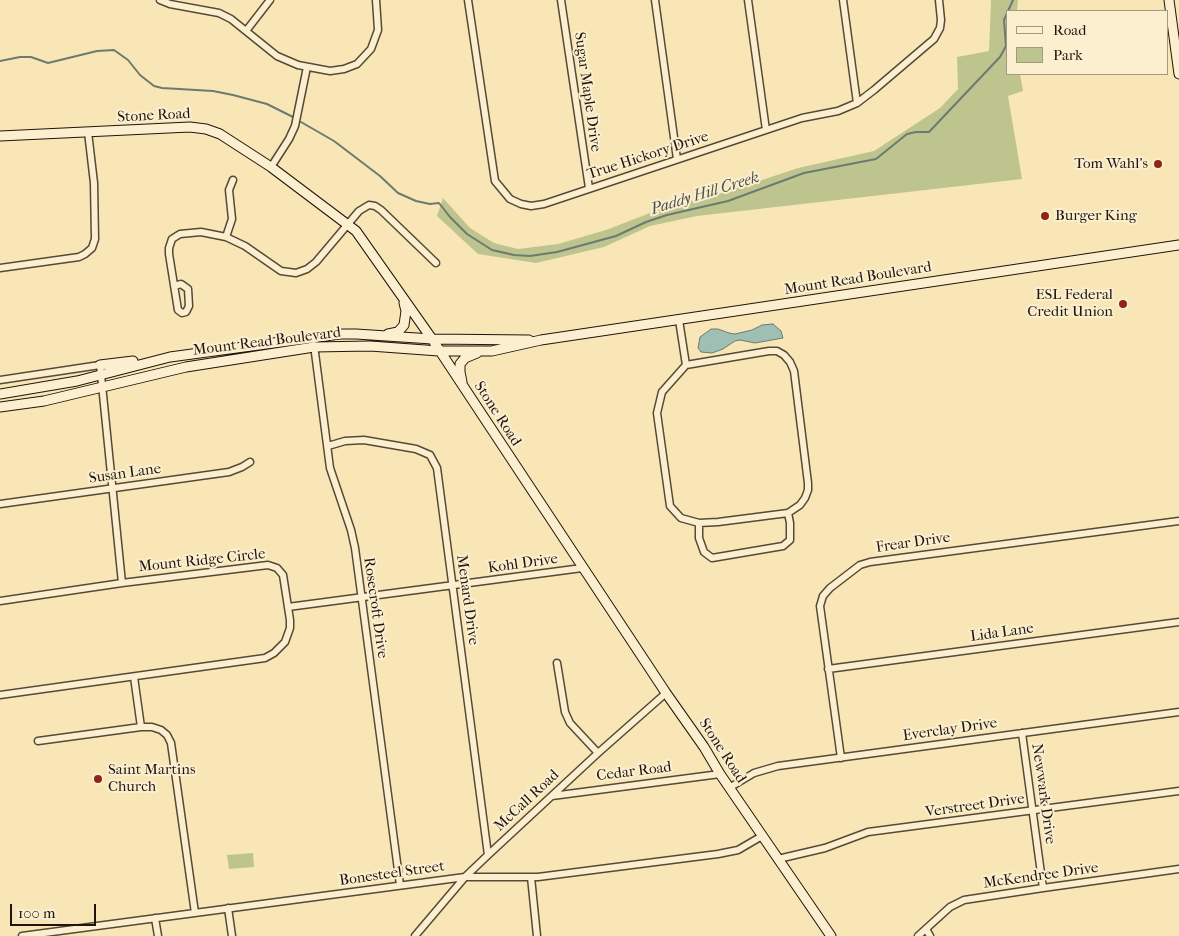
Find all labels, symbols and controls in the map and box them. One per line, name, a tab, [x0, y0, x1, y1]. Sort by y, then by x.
legend	[1006, 10, 1169, 75]
text: Road	[1053, 21, 1086, 39]
street label: Sugar Maple Drive	[570, 31, 604, 153]
text: Park	[1053, 46, 1083, 64]
street label: Stone Road	[117, 105, 191, 127]
street label: True Hickory Drive	[585, 128, 711, 184]
place label: Tom Wahl's	[1074, 155, 1148, 173]
marker: Tom Wahl's	[1152, 158, 1164, 170]
water label: Paddy Hill Creek	[648, 168, 762, 220]
place label: Burger King	[1055, 207, 1137, 225]
marker: Burger King	[1039, 210, 1051, 222]
street label: Mount Read Boulevard	[783, 258, 933, 300]
place label: ESL Federal Credit Union	[1027, 286, 1113, 321]
marker: ESL Federal Credit Union	[1117, 298, 1129, 310]
street label: Mount Read Boulevard	[192, 324, 342, 360]
street label: Stone Road	[469, 378, 525, 450]
street label: Susan Lane	[88, 460, 162, 488]
street label: Frear Drive	[875, 529, 951, 557]
street label: Mount Ridge Circle	[138, 545, 266, 577]
street label: Kohl Drive	[487, 550, 559, 578]
street label: Menard Drive	[452, 554, 482, 646]
street label: Rosecroft Drive	[359, 556, 391, 660]
street label: Lida Lane	[969, 620, 1035, 646]
street label: Everclay Drive	[902, 714, 998, 746]
street label: Stone Road	[694, 715, 750, 787]
street label: Newwark Drive	[1027, 743, 1059, 845]
street label: Cedar Road	[595, 758, 673, 786]
place label: Saint Martins Church	[108, 761, 195, 796]
street label: McCall Road	[491, 766, 563, 836]
marker: Saint Martins Church	[92, 773, 104, 785]
street label: Verstreet Drive	[924, 790, 1026, 822]
street label: Bonesteel Street	[338, 858, 446, 890]
street label: McKendree Drive	[982, 859, 1100, 893]
scale bar	[12, 894, 99, 926]
text: 100 m	[18, 904, 56, 922]

